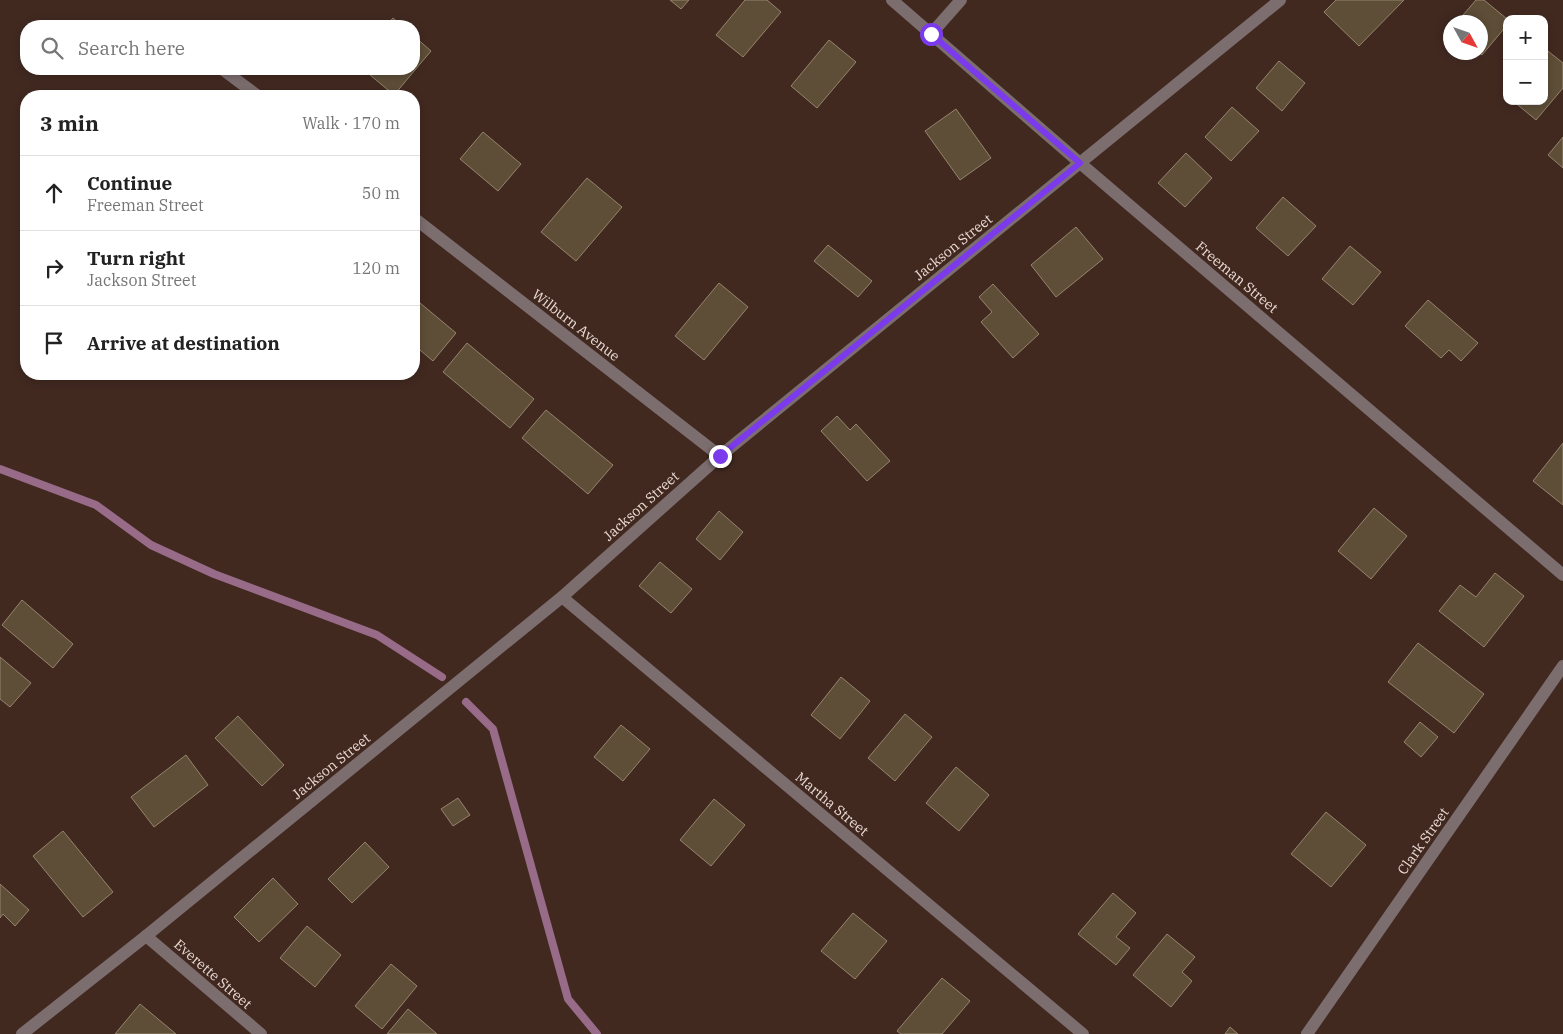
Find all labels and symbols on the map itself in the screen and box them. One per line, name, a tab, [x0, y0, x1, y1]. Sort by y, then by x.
north arrow	[1443, 15, 1488, 60]
route start	[920, 23, 943, 46]
street label: Jackson Street	[910, 210, 996, 284]
street label: Freeman Street	[1192, 237, 1282, 317]
street label: Wilburn Avenue	[528, 285, 624, 365]
route end	[709, 445, 732, 468]
street label: Jackson Street	[599, 467, 683, 545]
street label: Jackson Street	[288, 729, 374, 803]
street label: Martha Street	[792, 768, 872, 840]
street label: Clark Street	[1393, 804, 1453, 878]
street label: Everette Street	[170, 935, 256, 1013]

